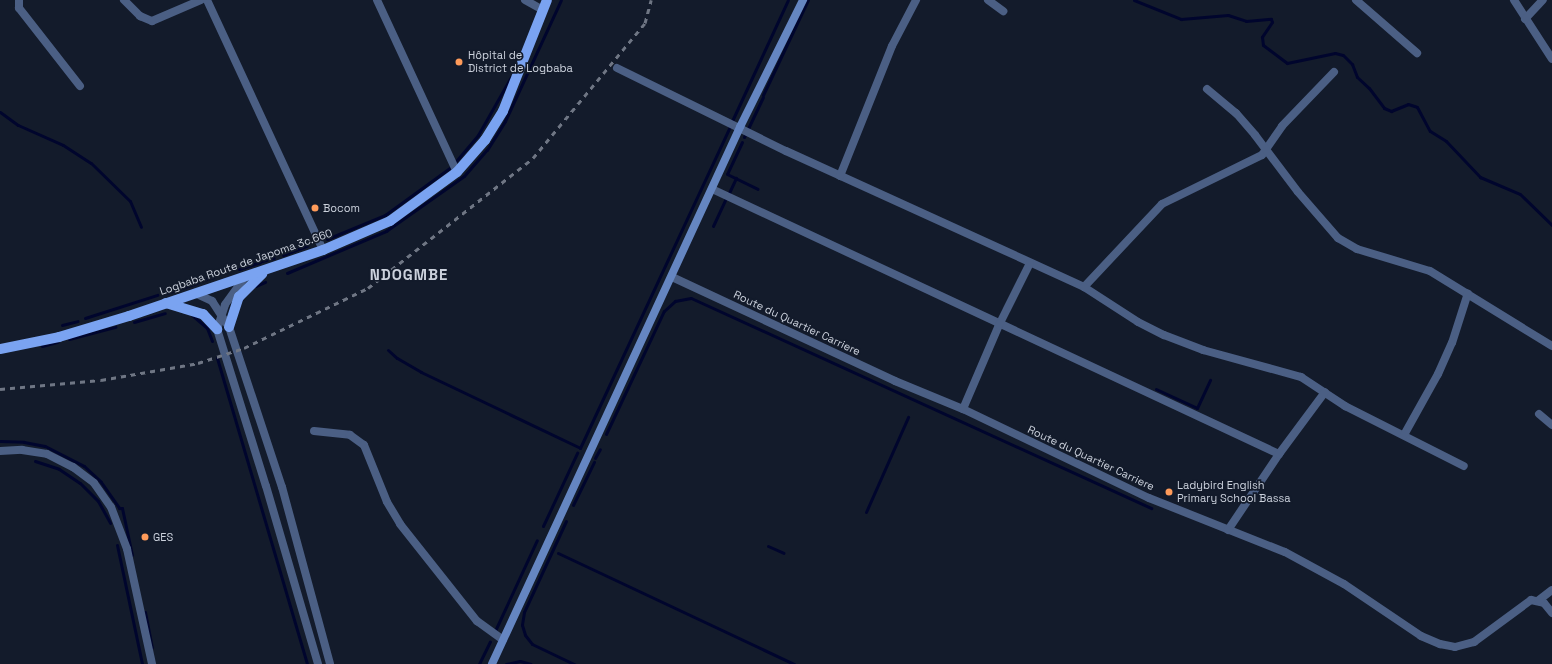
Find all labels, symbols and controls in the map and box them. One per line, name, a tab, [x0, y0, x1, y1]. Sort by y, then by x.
place label: Hôpital de District de Logbaba	[468, 49, 573, 75]
marker: Hôpital de District de Logbaba	[453, 56, 465, 68]
place label: Bocom	[323, 201, 360, 215]
marker: Bocom	[310, 203, 320, 213]
street label: Logbaba Route de Japoma 3c.660	[158, 226, 334, 298]
district label: NDOGMBE	[370, 266, 448, 284]
street label: Route du Quartier Carriere	[731, 288, 863, 358]
street label: Route du Quartier Carriere	[1025, 423, 1157, 493]
place label: Ladybird English Primary School Bassa	[1177, 479, 1291, 505]
marker: Ladybird English Primary School Bassa	[1164, 487, 1174, 497]
place label: GES	[153, 530, 173, 544]
marker: GES	[140, 532, 150, 542]

